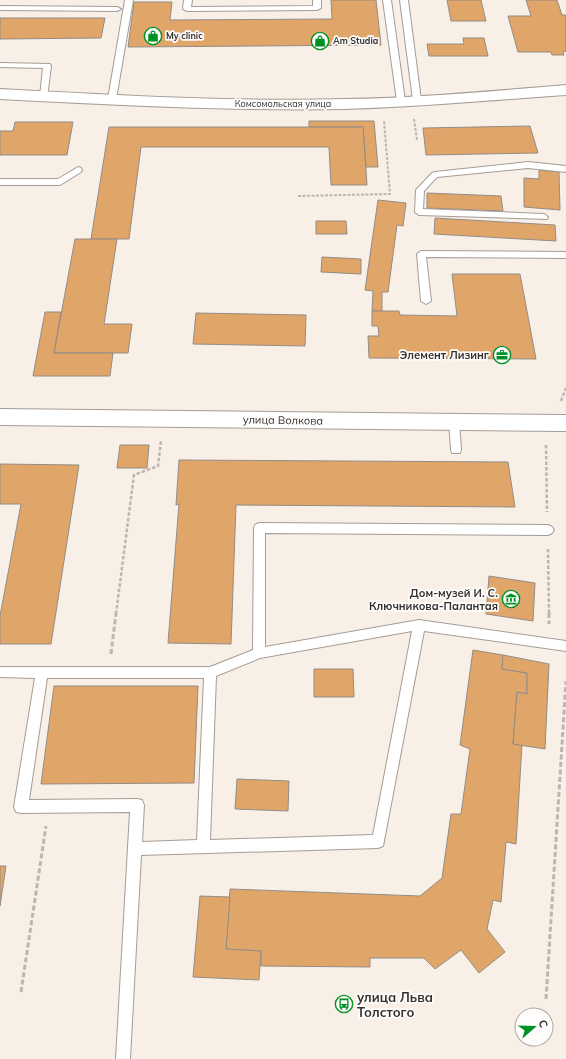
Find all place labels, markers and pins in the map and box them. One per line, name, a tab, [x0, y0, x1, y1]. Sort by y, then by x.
shop icon: My clinic	[143, 26, 163, 46]
place label: My clinic	[166, 30, 203, 42]
shop icon: Am Studia	[310, 31, 330, 51]
place label: Am Studia	[333, 35, 379, 46]
office icon: Элемент Лизинг	[492, 345, 512, 365]
place label: Элемент Лизинг	[400, 348, 489, 362]
place label: Дом-музей И. С. Ключникова-Палантая	[369, 586, 498, 613]
museum icon: Дом-музей И. С. Ключникова-Палантая	[501, 589, 521, 609]
place label: улица Льва Толстого	[357, 989, 433, 1020]
bus stop icon: улица Льва Толстого	[334, 994, 354, 1014]

